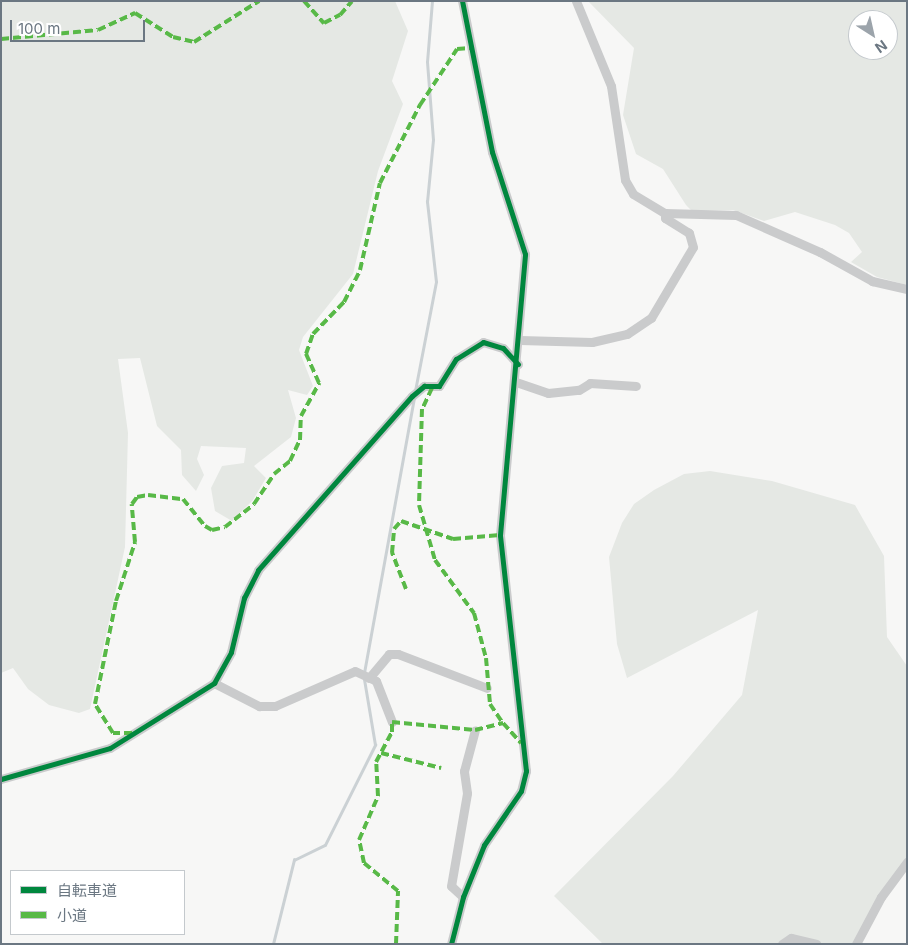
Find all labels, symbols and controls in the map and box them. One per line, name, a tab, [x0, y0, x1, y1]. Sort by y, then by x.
scale bar	[12, 10, 148, 42]
north arrow	[848, 10, 898, 60]
text: 100 m	[18, 19, 60, 38]
text: N	[872, 37, 891, 57]
legend	[10, 870, 185, 935]
text: 自転車道	[57, 881, 117, 900]
text: 小道	[57, 906, 87, 925]

